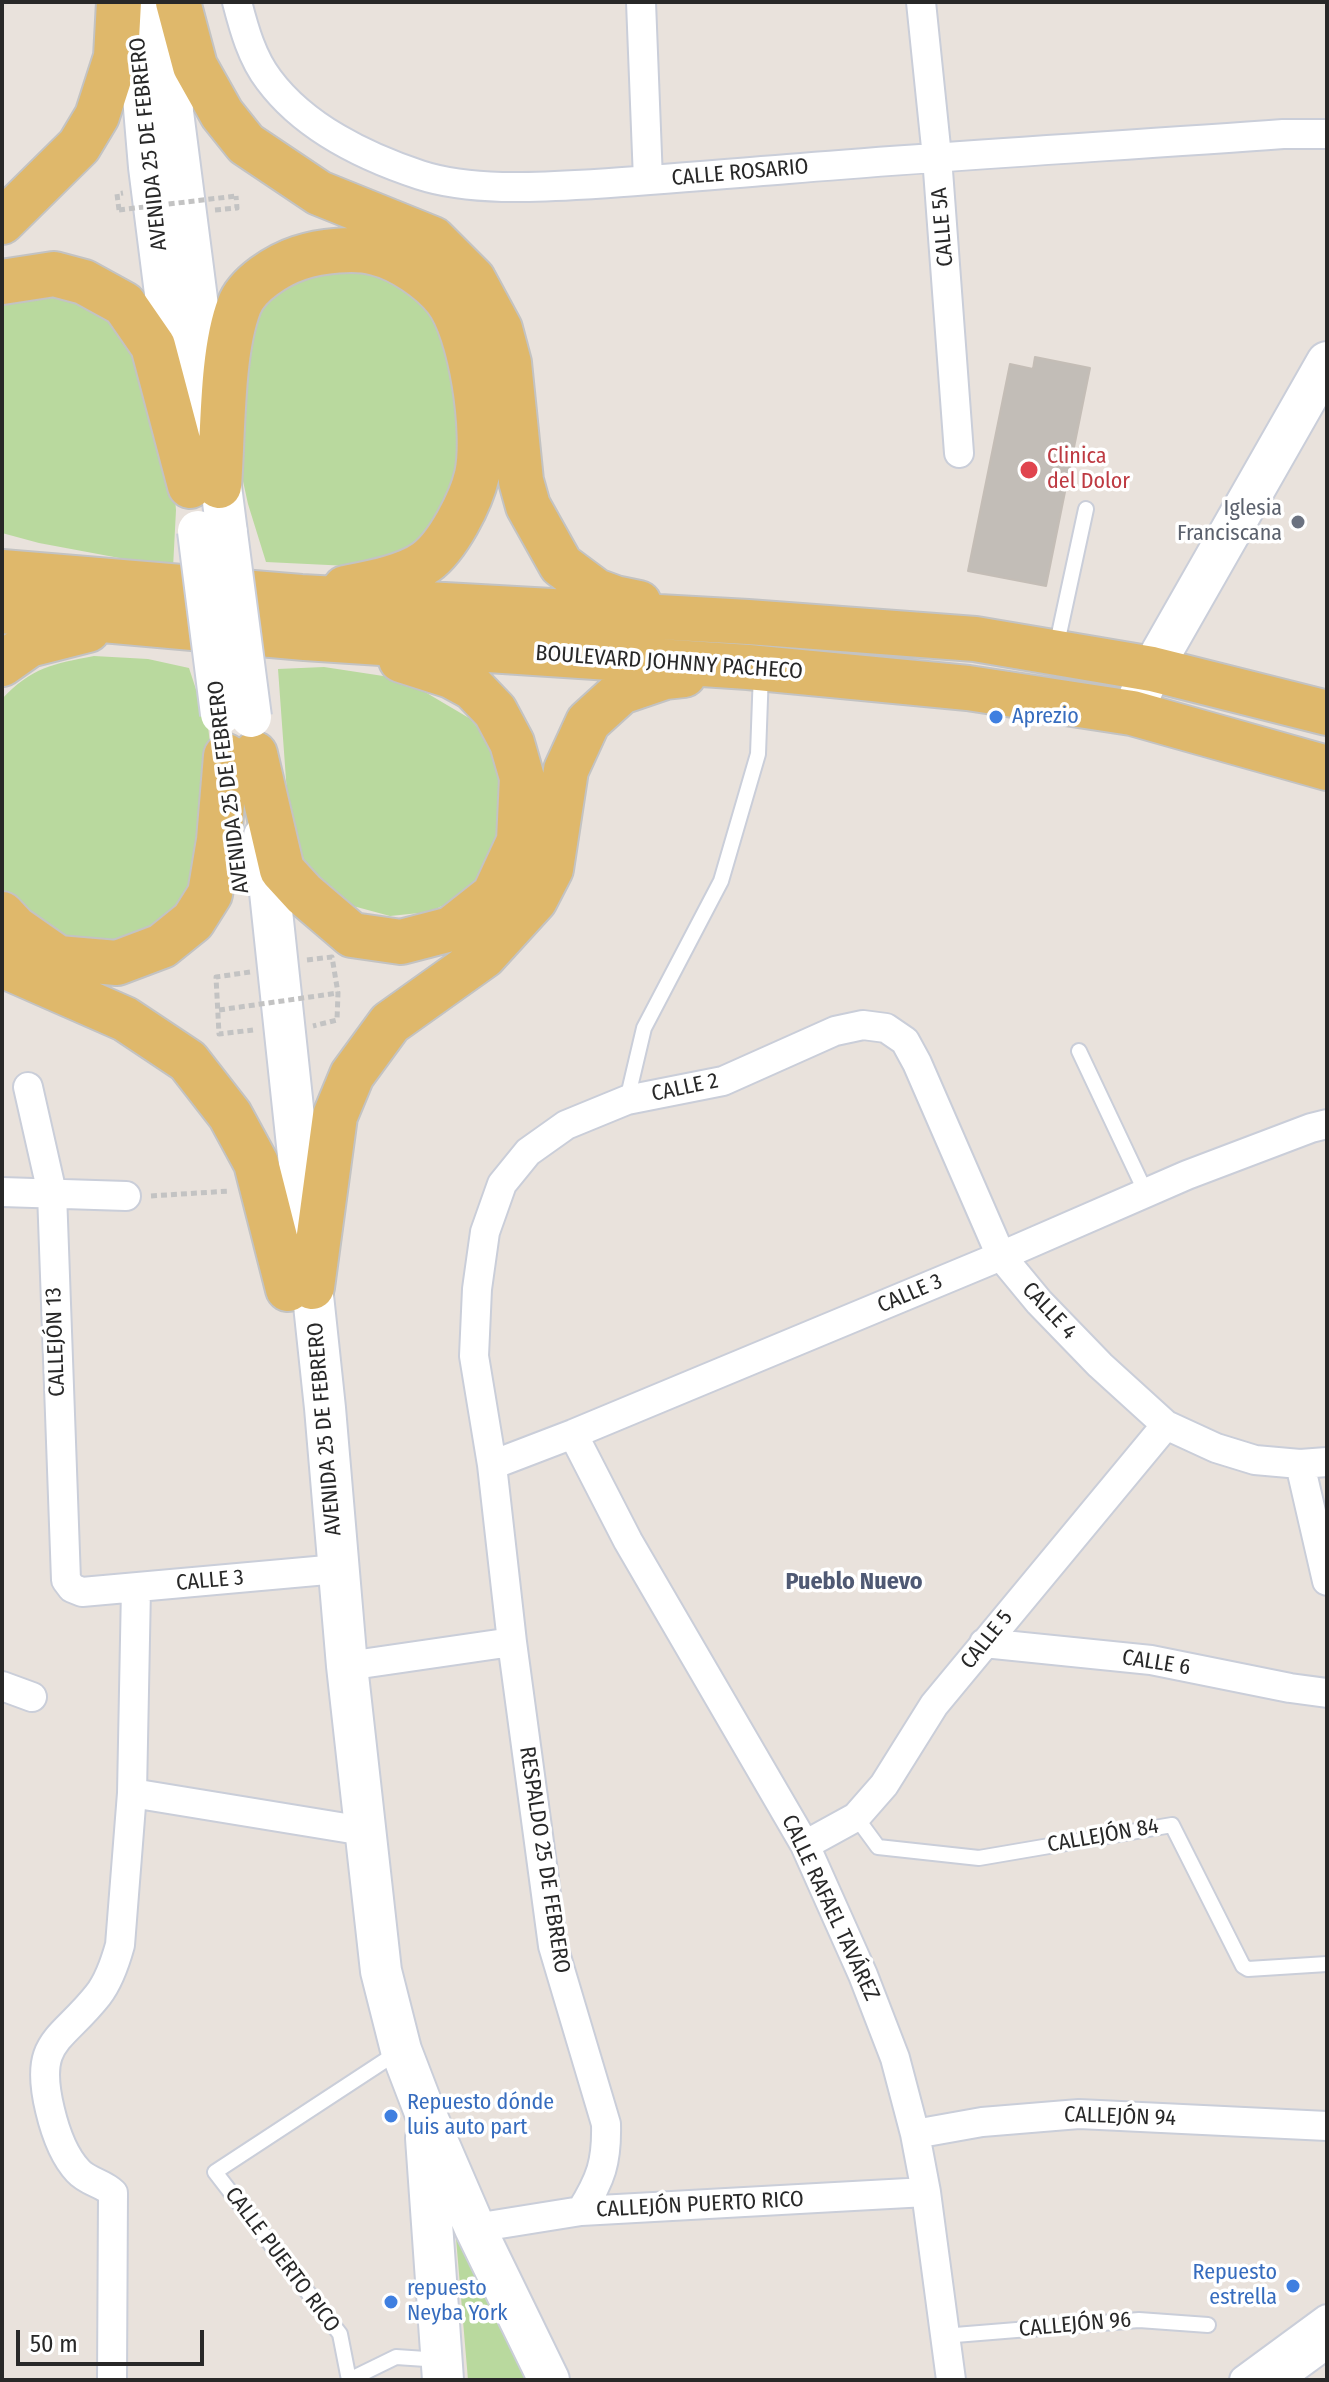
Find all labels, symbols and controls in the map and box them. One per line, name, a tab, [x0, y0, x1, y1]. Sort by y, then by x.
street label: AVENIDA 25 DE FEBRERO	[125, 36, 173, 252]
street label: CALLE ROSARIO	[670, 154, 810, 192]
street label: CALLE 5A	[926, 186, 960, 268]
place label: Clinica del Dolor	[1047, 444, 1130, 496]
marker: Clinica del Dolor	[1018, 459, 1040, 481]
place label: Iglesia Franciscana	[1177, 496, 1282, 548]
marker: Iglesia Franciscana	[1289, 513, 1307, 531]
street label: BOULEVARD JOHNNY PACHECO	[534, 640, 804, 686]
street label: AVENIDA 25 DE FEBRERO	[203, 679, 255, 895]
place label: Aprezio	[1012, 704, 1079, 730]
marker: Aprezio	[987, 708, 1005, 726]
street label: CALLE 2	[649, 1068, 721, 1108]
street label: CALLE 3	[874, 1269, 946, 1319]
street label: CALLE 4	[1016, 1277, 1082, 1345]
street label: CALLEJÓN 13	[41, 1287, 71, 1397]
street label: AVENIDA 25 DE FEBRERO	[303, 1321, 347, 1537]
street label: CALLE 3	[175, 1565, 245, 1597]
district label: Pueblo Nuevo	[785, 1568, 923, 1596]
street label: CALLE 5	[955, 1605, 1019, 1675]
street label: CALLE 6	[1120, 1645, 1192, 1681]
street label: RESPALDO 25 DE FEBRERO	[513, 1745, 575, 1975]
street label: CALLE RAFAEL TAVÁREZ	[775, 1811, 885, 2005]
street label: CALLEJÓN 84	[1045, 1813, 1161, 1859]
place label: Repuesto dónde luis auto part	[407, 2090, 554, 2142]
street label: CALLEJÓN 94	[1064, 2102, 1176, 2132]
marker: Repuesto dónde luis auto part	[382, 2107, 400, 2125]
street label: CALLE PUERTO RICO	[219, 2182, 345, 2338]
street label: CALLEJÓN PUERTO RICO	[596, 2186, 804, 2224]
place label: Repuesto estrella	[1193, 2260, 1277, 2312]
place label: repuesto Neyba York	[407, 2276, 508, 2328]
marker: Repuesto estrella	[1284, 2277, 1302, 2295]
marker: repuesto Neyba York	[382, 2293, 400, 2311]
street label: CALLEJÓN 96	[1018, 2307, 1132, 2343]
scale bar	[20, 2314, 208, 2364]
text: 50 m	[30, 2330, 78, 2358]

